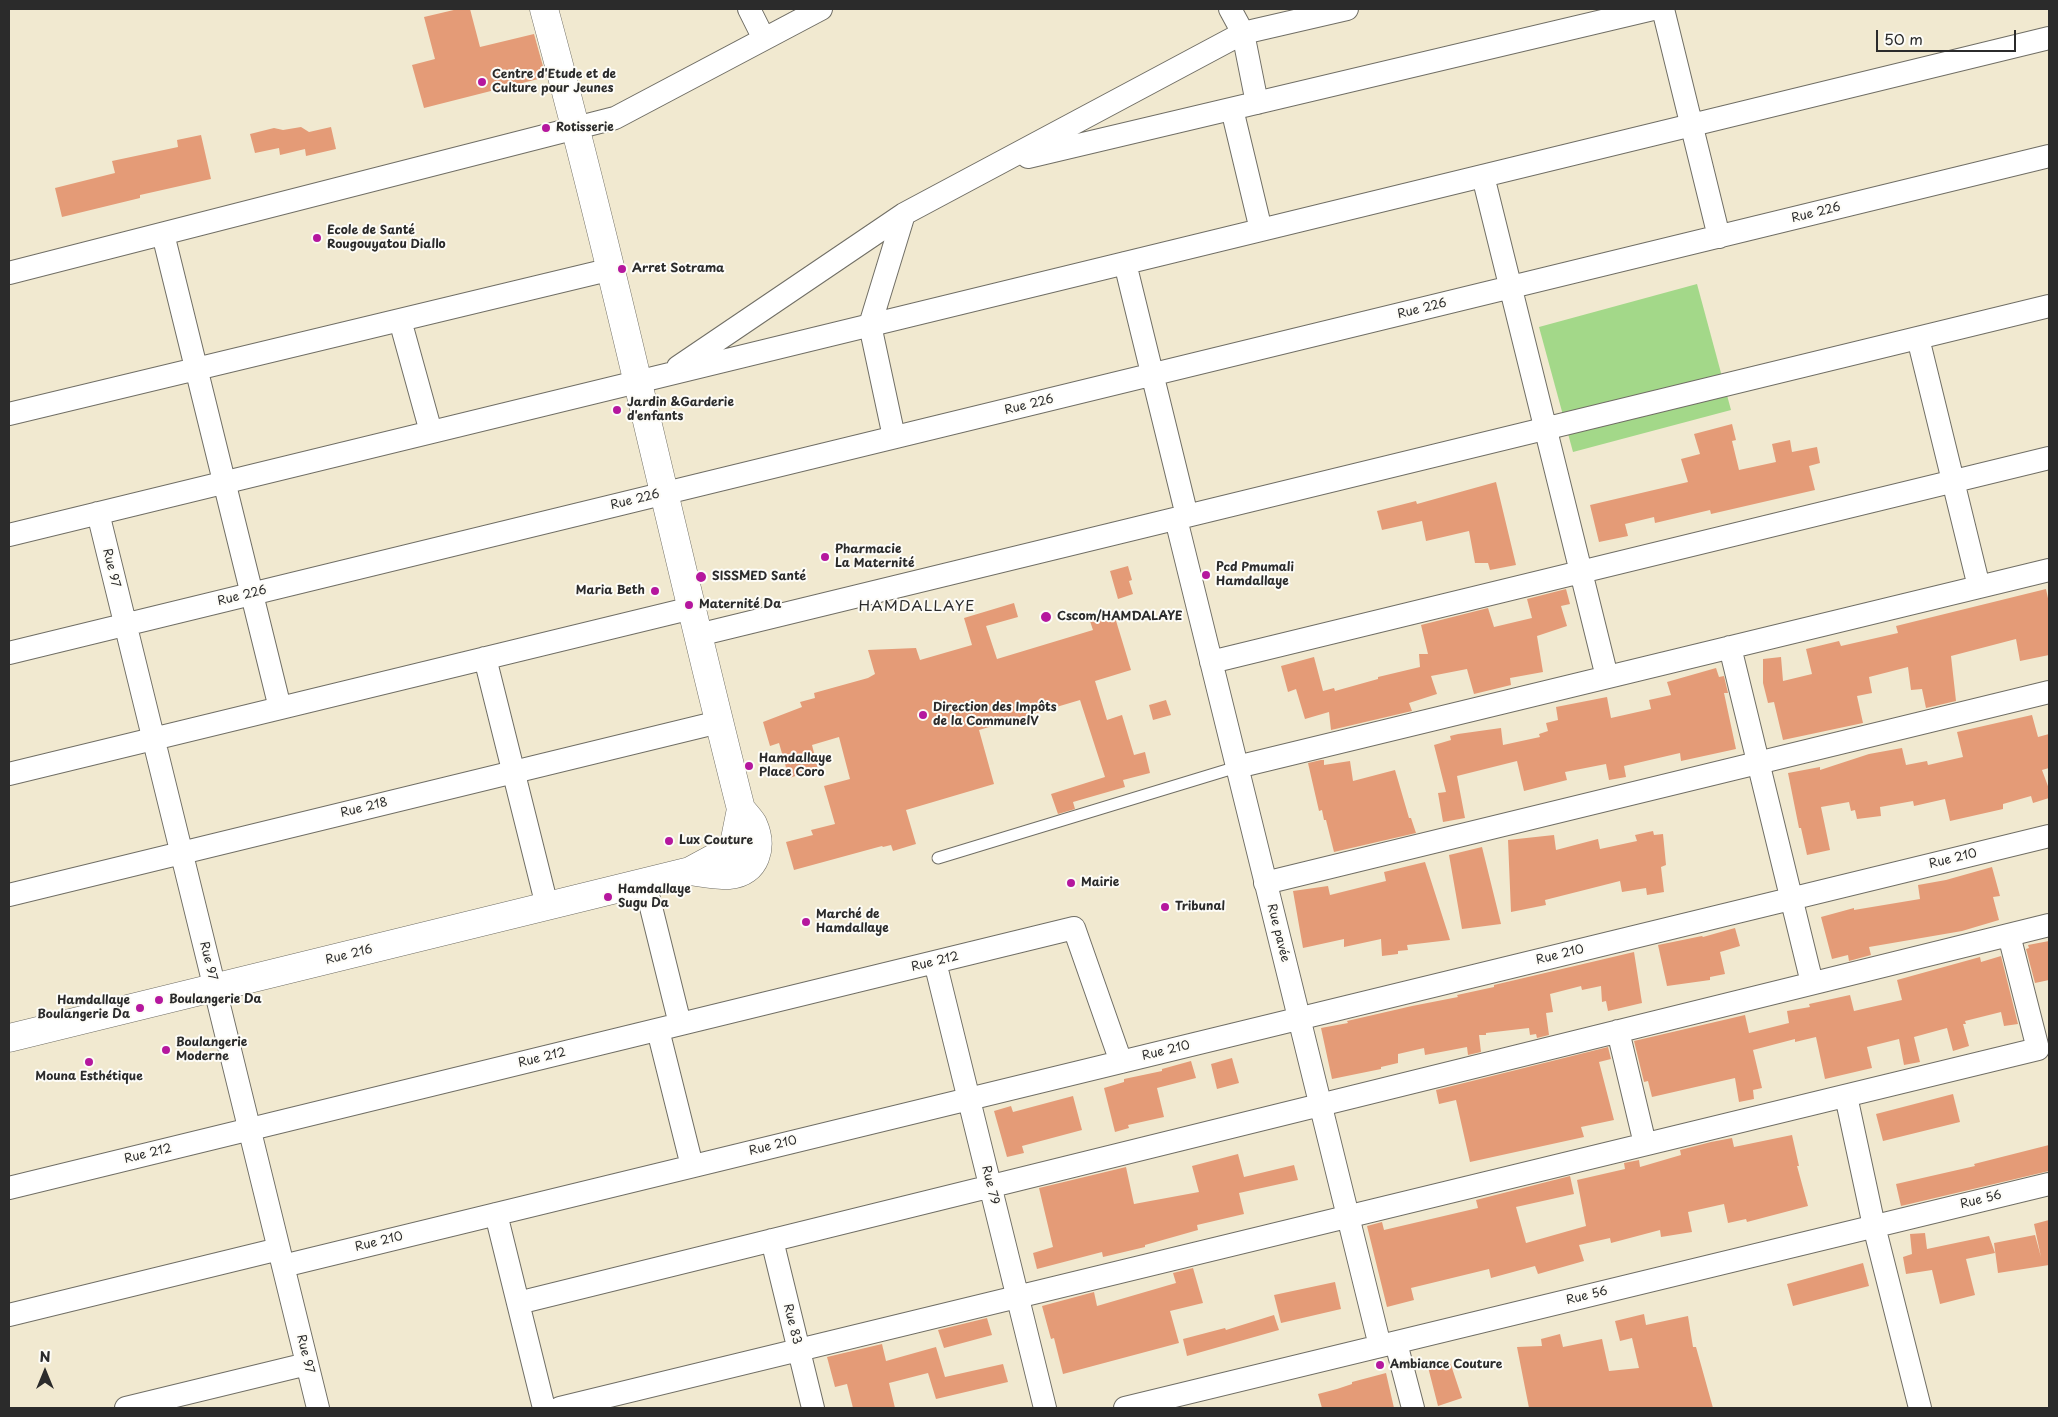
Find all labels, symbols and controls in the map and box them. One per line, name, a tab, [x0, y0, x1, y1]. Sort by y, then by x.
scale bar	[1878, 20, 2018, 52]
text: 50 m	[1884, 27, 1923, 50]
place label: Centre d'Etude et de Culture pour Jeunes	[492, 68, 616, 96]
marker: Centre d'Etude et de Culture pour Jeunes	[476, 76, 488, 88]
place label: Rotisserie	[556, 121, 614, 135]
marker: Rotisserie	[540, 122, 552, 134]
street label: Rue 226	[1790, 200, 1842, 226]
place label: Ecole de Santé Rougouyatou Diallo	[327, 224, 446, 252]
marker: Ecole de Santé Rougouyatou Diallo	[311, 232, 323, 244]
place label: Arret Sotrama	[632, 262, 724, 276]
marker: Arret Sotrama	[616, 263, 628, 275]
street label: Rue 226	[1396, 296, 1448, 322]
street label: Rue 226	[1003, 392, 1055, 418]
place label: Jardin &Garderie d'enfants	[627, 396, 734, 424]
marker: Jardin &Garderie d'enfants	[611, 404, 623, 416]
street label: Rue 226	[609, 487, 661, 513]
place label: Pharmacie La Maternité	[835, 543, 915, 571]
street label: Rue 97	[99, 547, 123, 589]
marker: Pharmacie La Maternité	[819, 551, 831, 563]
place label: Pcd Pmumali Hamdallaye	[1216, 561, 1294, 589]
marker: Pcd Pmumali Hamdallaye	[1200, 569, 1212, 581]
marker: SISSMED Santé	[694, 570, 708, 584]
place label: SISSMED Santé	[712, 570, 806, 584]
street label: Rue 226	[216, 583, 268, 609]
place label: Maria Beth	[576, 584, 645, 598]
marker: Maria Beth	[649, 585, 661, 597]
place label: Maternité Da	[699, 598, 781, 612]
district label: HAMDALLAYE	[857, 598, 977, 616]
marker: Maternité Da	[683, 599, 695, 611]
marker: Cscom/HAMDALAYE	[1039, 610, 1053, 624]
place label: Cscom/HAMDALAYE	[1057, 610, 1183, 624]
place label: Direction des Impôts de la CommuneIV	[933, 701, 1057, 729]
marker: Direction des Impôts de la CommuneIV	[917, 709, 929, 721]
place label: Hamdallaye Place Coro	[759, 752, 832, 780]
marker: Hamdallaye Place Coro	[743, 760, 755, 772]
street label: Rue 218	[339, 795, 389, 821]
place label: Lux Couture	[679, 834, 753, 848]
marker: Lux Couture	[663, 835, 675, 847]
street label: Rue 210	[1928, 846, 1978, 872]
place label: Mairie	[1081, 876, 1119, 890]
marker: Mairie	[1065, 877, 1077, 889]
place label: Hamdallaye Sugu Da	[618, 883, 691, 911]
marker: Hamdallaye Sugu Da	[602, 891, 614, 903]
place label: Tribunal	[1175, 900, 1225, 914]
marker: Tribunal	[1159, 901, 1171, 913]
street label: Rue pavée	[1264, 902, 1292, 964]
place label: Marché de Hamdallaye	[816, 908, 889, 936]
marker: Marché de Hamdallaye	[800, 916, 812, 928]
street label: Rue 97	[196, 940, 220, 982]
street label: Rue 216	[324, 942, 374, 968]
street label: Rue 210	[1535, 942, 1585, 968]
street label: Rue 212	[910, 949, 960, 975]
place label: Boulangerie Da	[169, 993, 262, 1007]
place label: Hamdallaye Boulangerie Da	[37, 994, 130, 1022]
marker: Boulangerie Da	[153, 994, 165, 1006]
marker: Hamdallaye Boulangerie Da	[134, 1002, 146, 1014]
place label: Boulangerie Moderne	[176, 1036, 247, 1064]
street label: Rue 210	[1141, 1038, 1191, 1064]
marker: Boulangerie Moderne	[160, 1044, 172, 1056]
street label: Rue 212	[517, 1045, 567, 1071]
marker: Mouna Esthétique	[83, 1056, 95, 1068]
place label: Mouna Esthétique	[35, 1070, 143, 1084]
street label: Rue 210	[748, 1133, 798, 1159]
street label: Rue 212	[123, 1141, 173, 1167]
street label: Rue 79	[978, 1164, 1002, 1206]
street label: Rue 56	[1959, 1188, 2003, 1212]
street label: Rue 210	[354, 1229, 404, 1255]
street label: Rue 56	[1565, 1284, 1609, 1308]
street label: Rue 83	[780, 1302, 804, 1346]
street label: Rue 97	[293, 1333, 317, 1375]
text: N	[39, 1346, 51, 1367]
north arrow	[20, 1347, 70, 1397]
place label: Ambiance Couture	[1390, 1358, 1502, 1372]
marker: Ambiance Couture	[1374, 1359, 1386, 1371]

